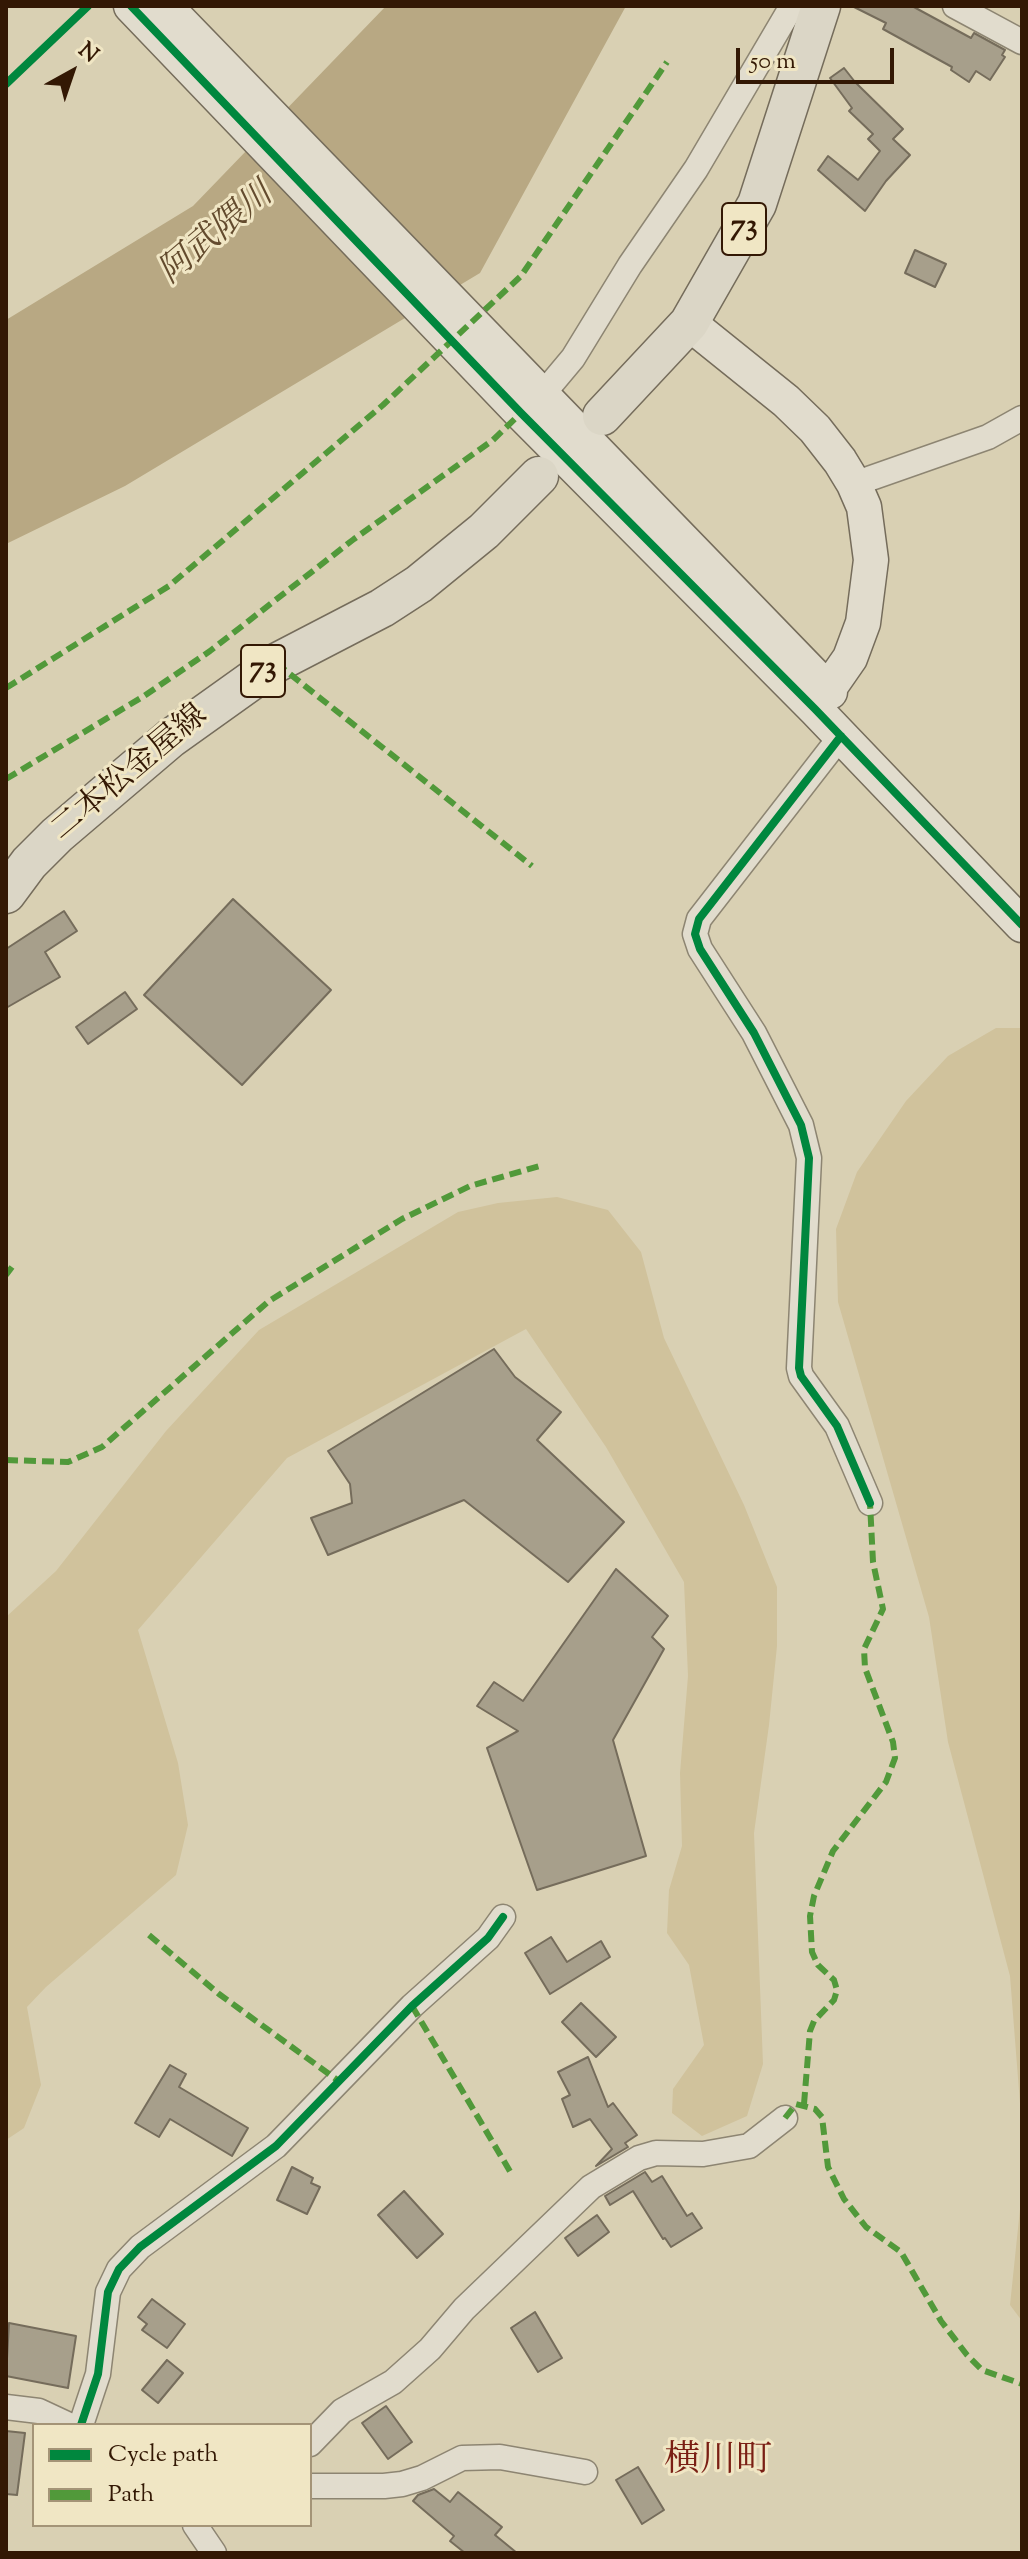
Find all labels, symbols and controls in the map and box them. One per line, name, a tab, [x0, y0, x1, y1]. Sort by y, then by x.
north arrow	[32, 32, 112, 112]
scale bar	[740, 32, 898, 82]
text: N	[70, 36, 104, 72]
text: 50 m	[750, 45, 796, 79]
water label: 阿武隈川	[153, 177, 283, 295]
road number: 73	[722, 203, 766, 255]
road number: 73	[241, 645, 285, 697]
street label: 二本松金屋線	[45, 699, 217, 851]
legend	[32, 2423, 312, 2527]
text: Cycle path	[108, 2438, 218, 2472]
district label: 横川町	[664, 2442, 772, 2486]
text: Path	[108, 2478, 154, 2512]

